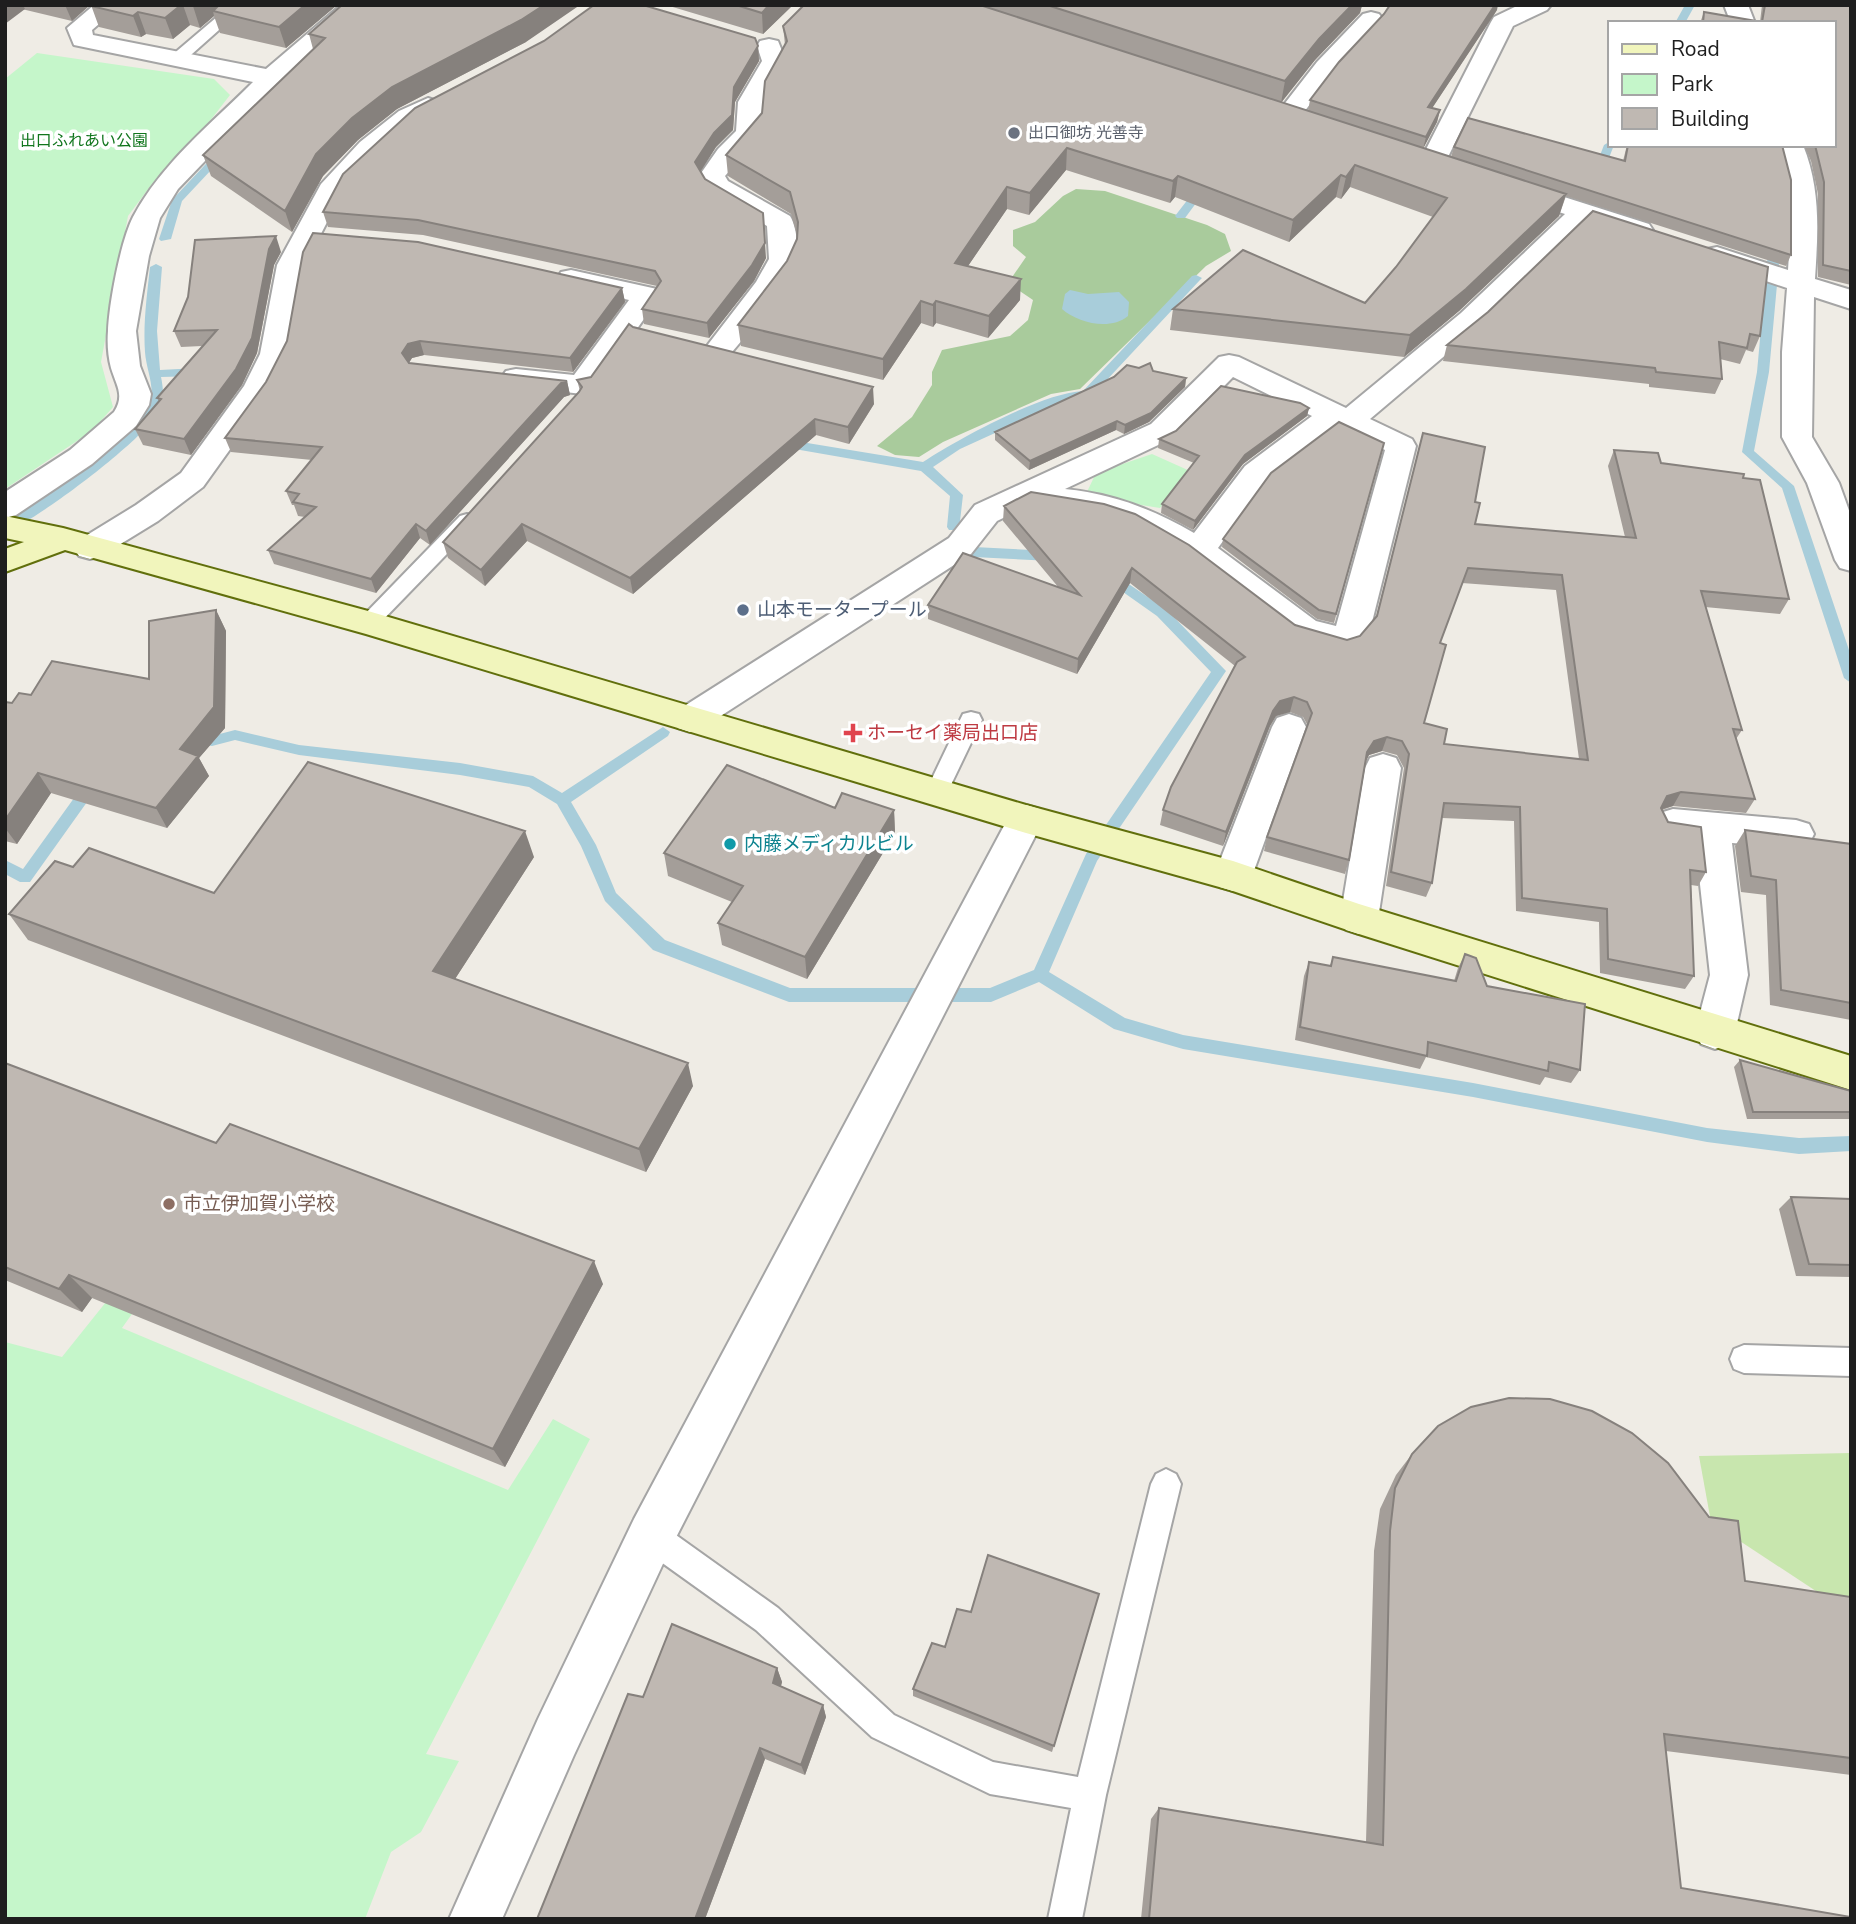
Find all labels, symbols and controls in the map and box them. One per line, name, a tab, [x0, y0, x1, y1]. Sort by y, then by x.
legend	[1608, 21, 1835, 147]
text: Road	[1671, 35, 1720, 63]
text: Park	[1671, 70, 1713, 98]
text: Building	[1671, 105, 1749, 133]
place label: 出口御坊 光善寺	[1028, 122, 1144, 144]
marker: 出口御坊 光善寺	[1006, 125, 1022, 141]
park label: 出口ふれあい公園	[20, 130, 148, 152]
place label: 山本モータープール	[757, 597, 927, 623]
marker: 山本モータープール	[735, 602, 751, 618]
place label: ホーセイ薬局出口店	[867, 720, 1038, 746]
marker: ホーセイ薬局出口店	[845, 725, 861, 741]
place label: 内藤メディカルビル	[744, 831, 914, 857]
marker: 内藤メディカルビル	[722, 836, 738, 852]
place label: 市立伊加賀小学校	[183, 1191, 335, 1217]
marker: 市立伊加賀小学校	[161, 1196, 177, 1212]

